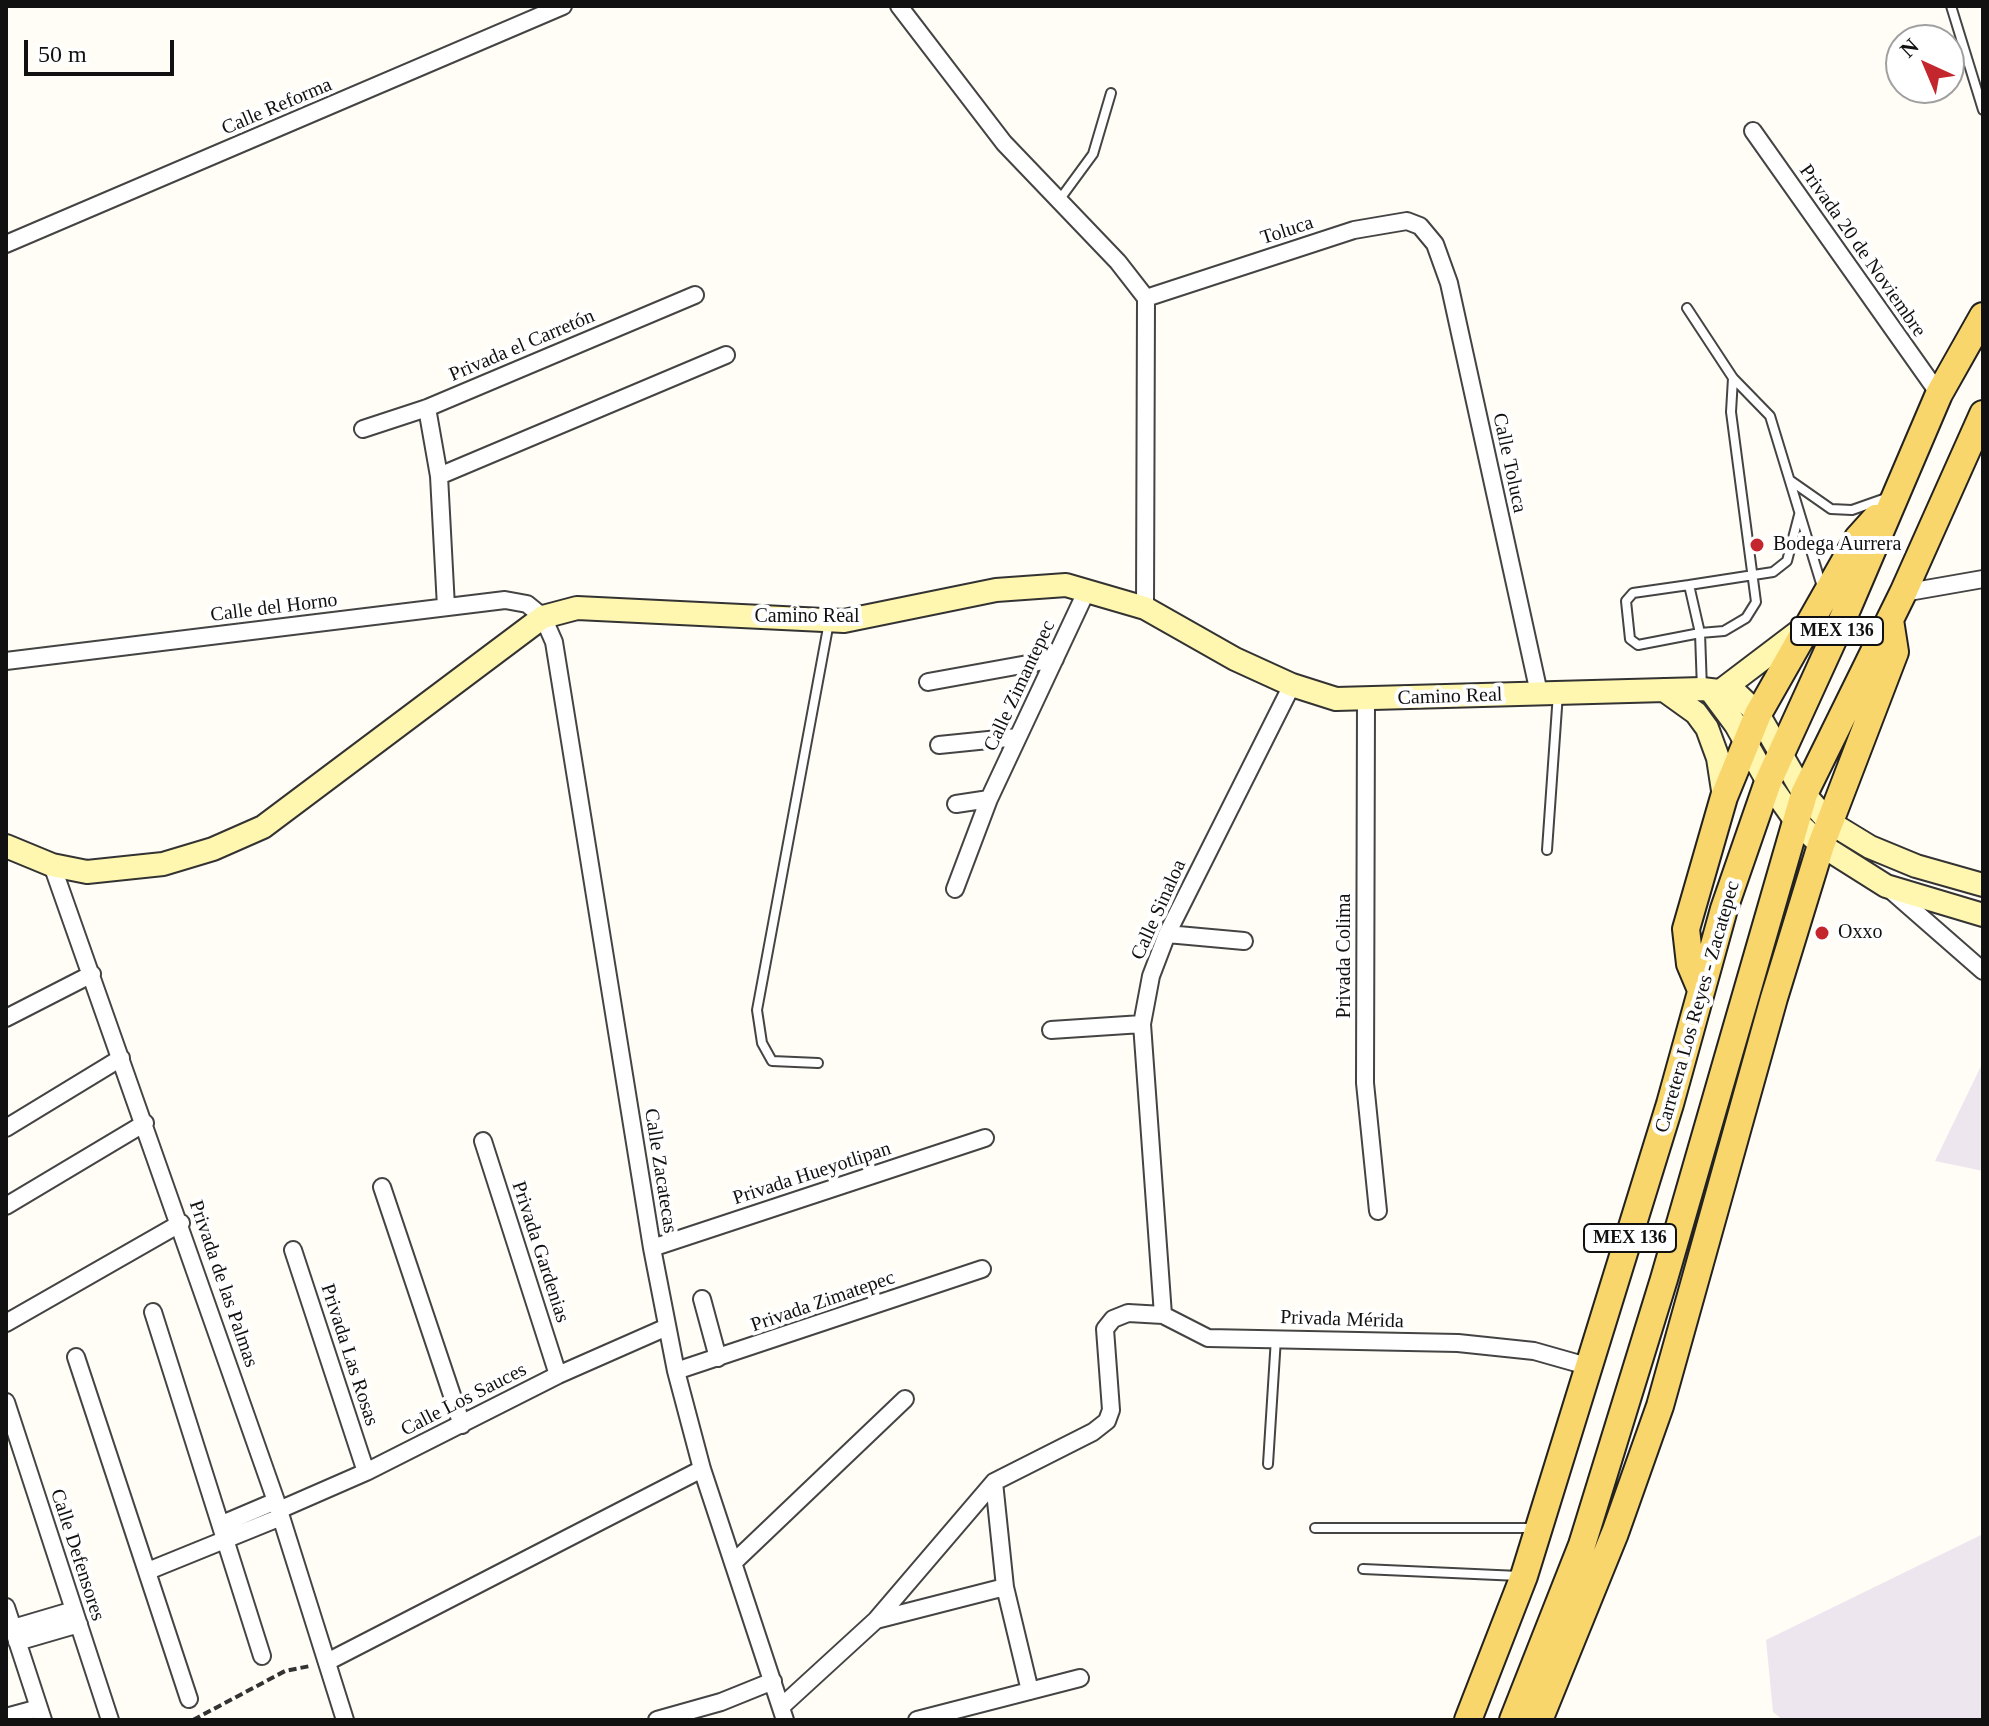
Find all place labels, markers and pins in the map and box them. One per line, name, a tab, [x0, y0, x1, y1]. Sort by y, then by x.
place label: Bodega Aurrera	[1773, 533, 1901, 557]
marker: Bodega Aurrera	[1748, 536, 1766, 554]
place label: Oxxo	[1838, 921, 1882, 945]
marker: Oxxo	[1813, 924, 1831, 942]

